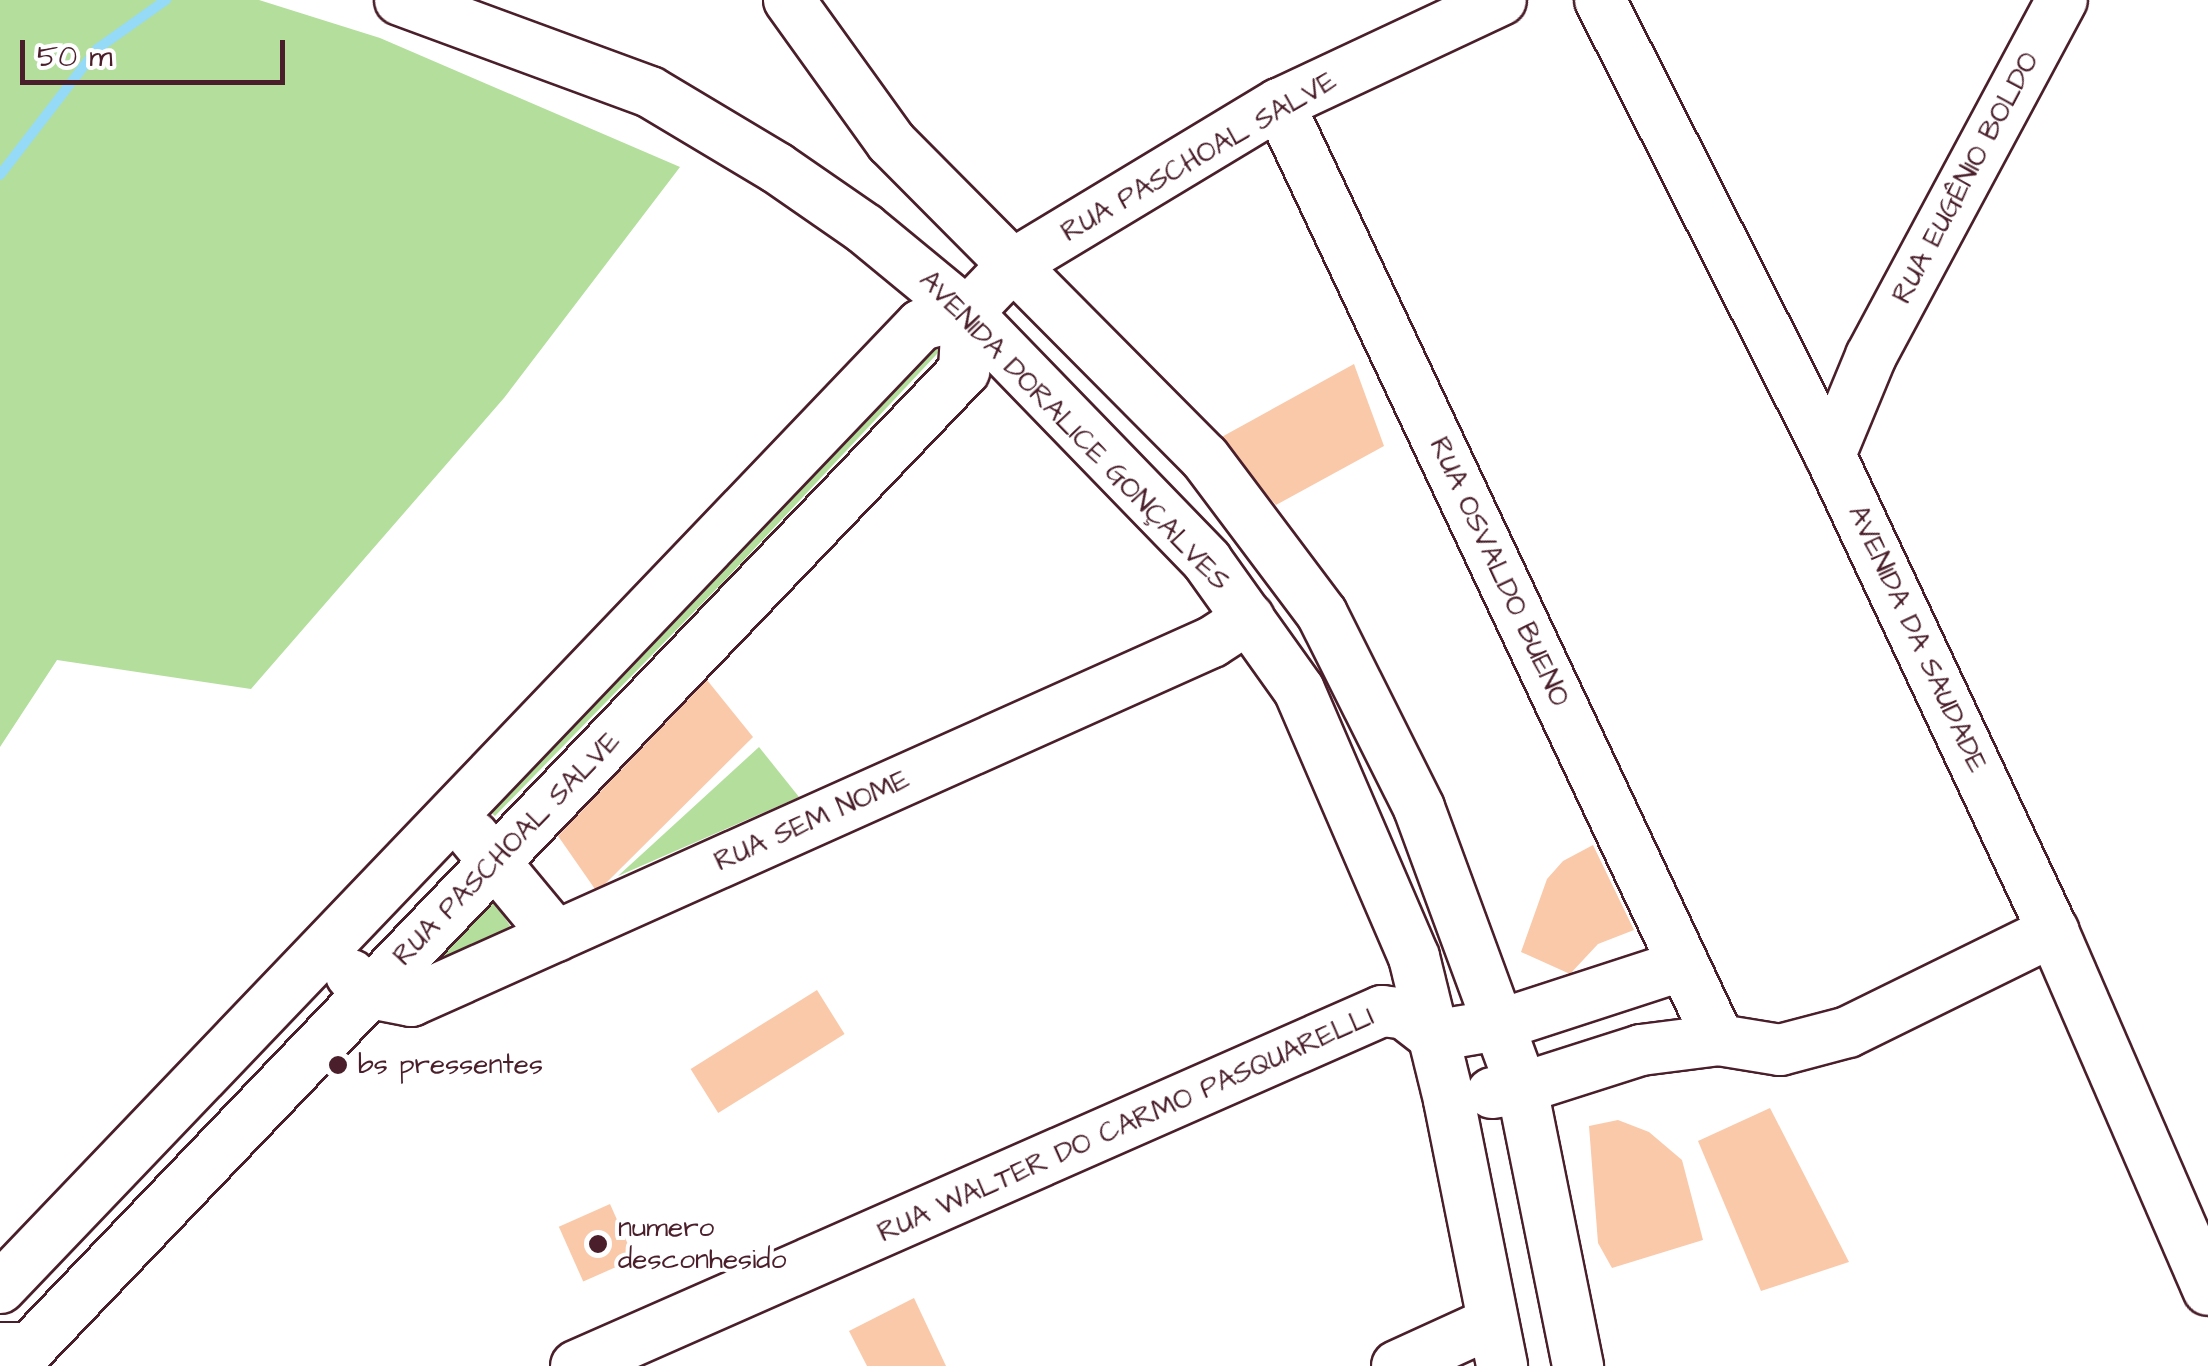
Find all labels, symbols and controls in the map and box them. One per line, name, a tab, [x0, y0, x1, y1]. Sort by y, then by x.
scale bar	[25, 20, 290, 82]
text: 50 m	[37, 36, 113, 78]
street label: RUA EUGÊNIO BOLDO	[1885, 47, 2047, 309]
street label: RUA PASCHOAL SALVE	[1055, 64, 1343, 250]
street label: AVENIDA DORALICE GONÇALVES	[912, 264, 1236, 598]
street label: RUA OSVALDO BUENO	[1422, 432, 1576, 712]
street label: AVENIDA DA SAUDADE	[1840, 500, 1994, 778]
street label: RUA PASCHOAL SALVE	[387, 725, 627, 973]
street label: RUA SEM NOME	[709, 763, 915, 879]
street label: RUA WALTER DO CARMO PASQUARELLI	[873, 1000, 1379, 1250]
place label: bs pressentes	[358, 1048, 543, 1082]
marker: bs pressentes	[327, 1054, 349, 1076]
place label: numero desconhesido	[618, 1211, 786, 1277]
marker: numero desconhesido	[587, 1233, 609, 1255]

